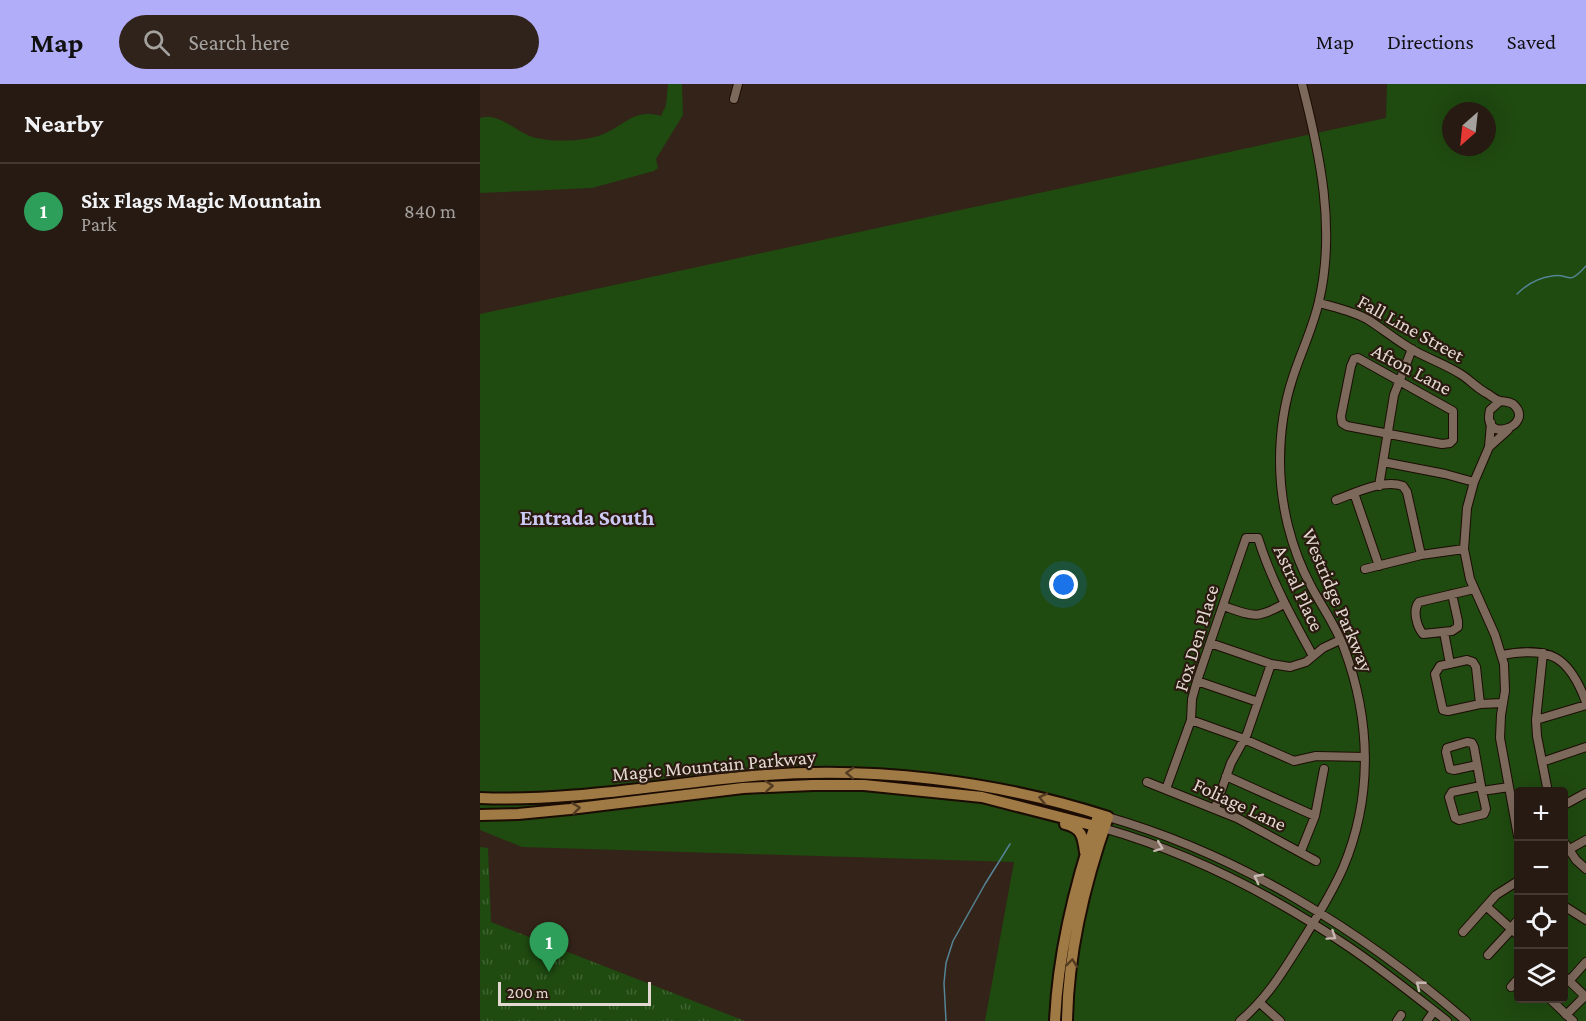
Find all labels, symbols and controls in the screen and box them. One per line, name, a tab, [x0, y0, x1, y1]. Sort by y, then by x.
search box	[119, 15, 539, 69]
icon: search	[140, 26, 173, 59]
text: Map	[30, 27, 83, 58]
text: Search here	[188, 30, 289, 55]
text: Map	[1316, 30, 1354, 54]
text: Directions	[1387, 30, 1474, 54]
text: Saved	[1507, 30, 1556, 54]
north arrow	[1442, 102, 1496, 156]
text: Nearby	[24, 109, 103, 138]
text: Six Flags Magic Mountain	[81, 188, 321, 213]
text: 1	[40, 200, 47, 222]
text: 840 m	[404, 200, 456, 222]
text: Park	[81, 213, 117, 235]
street label: Fall Line Street	[1354, 290, 1468, 366]
street label: Afton Lane	[1368, 339, 1456, 399]
district label: Entrada South	[520, 505, 655, 530]
street label: Westridge Parkway	[1297, 525, 1379, 676]
street label: Astral Place	[1270, 541, 1329, 635]
your location	[1049, 570, 1078, 599]
street label: Fox Den Place	[1169, 582, 1223, 694]
street label: Magic Mountain Parkway	[611, 745, 818, 786]
one-way arrow	[845, 767, 854, 780]
street label: Foliage Lane	[1190, 773, 1290, 836]
one-way arrow	[765, 780, 774, 793]
map controls	[1514, 787, 1568, 1003]
button: +	[1514, 787, 1568, 841]
one-way arrow	[1038, 793, 1048, 806]
one-way arrow	[571, 803, 580, 815]
one-way arrow	[1153, 840, 1164, 853]
button: −	[1514, 841, 1568, 895]
one-way arrow	[1253, 874, 1264, 885]
button: locate	[1514, 895, 1568, 949]
pin: 1	[530, 922, 568, 972]
one-way arrow	[1325, 929, 1336, 940]
button: layers	[1514, 949, 1568, 1003]
one-way arrow	[1065, 958, 1077, 967]
scale bar	[498, 979, 651, 1006]
one-way arrow	[1416, 981, 1427, 992]
text: 200 m	[507, 984, 549, 1001]

